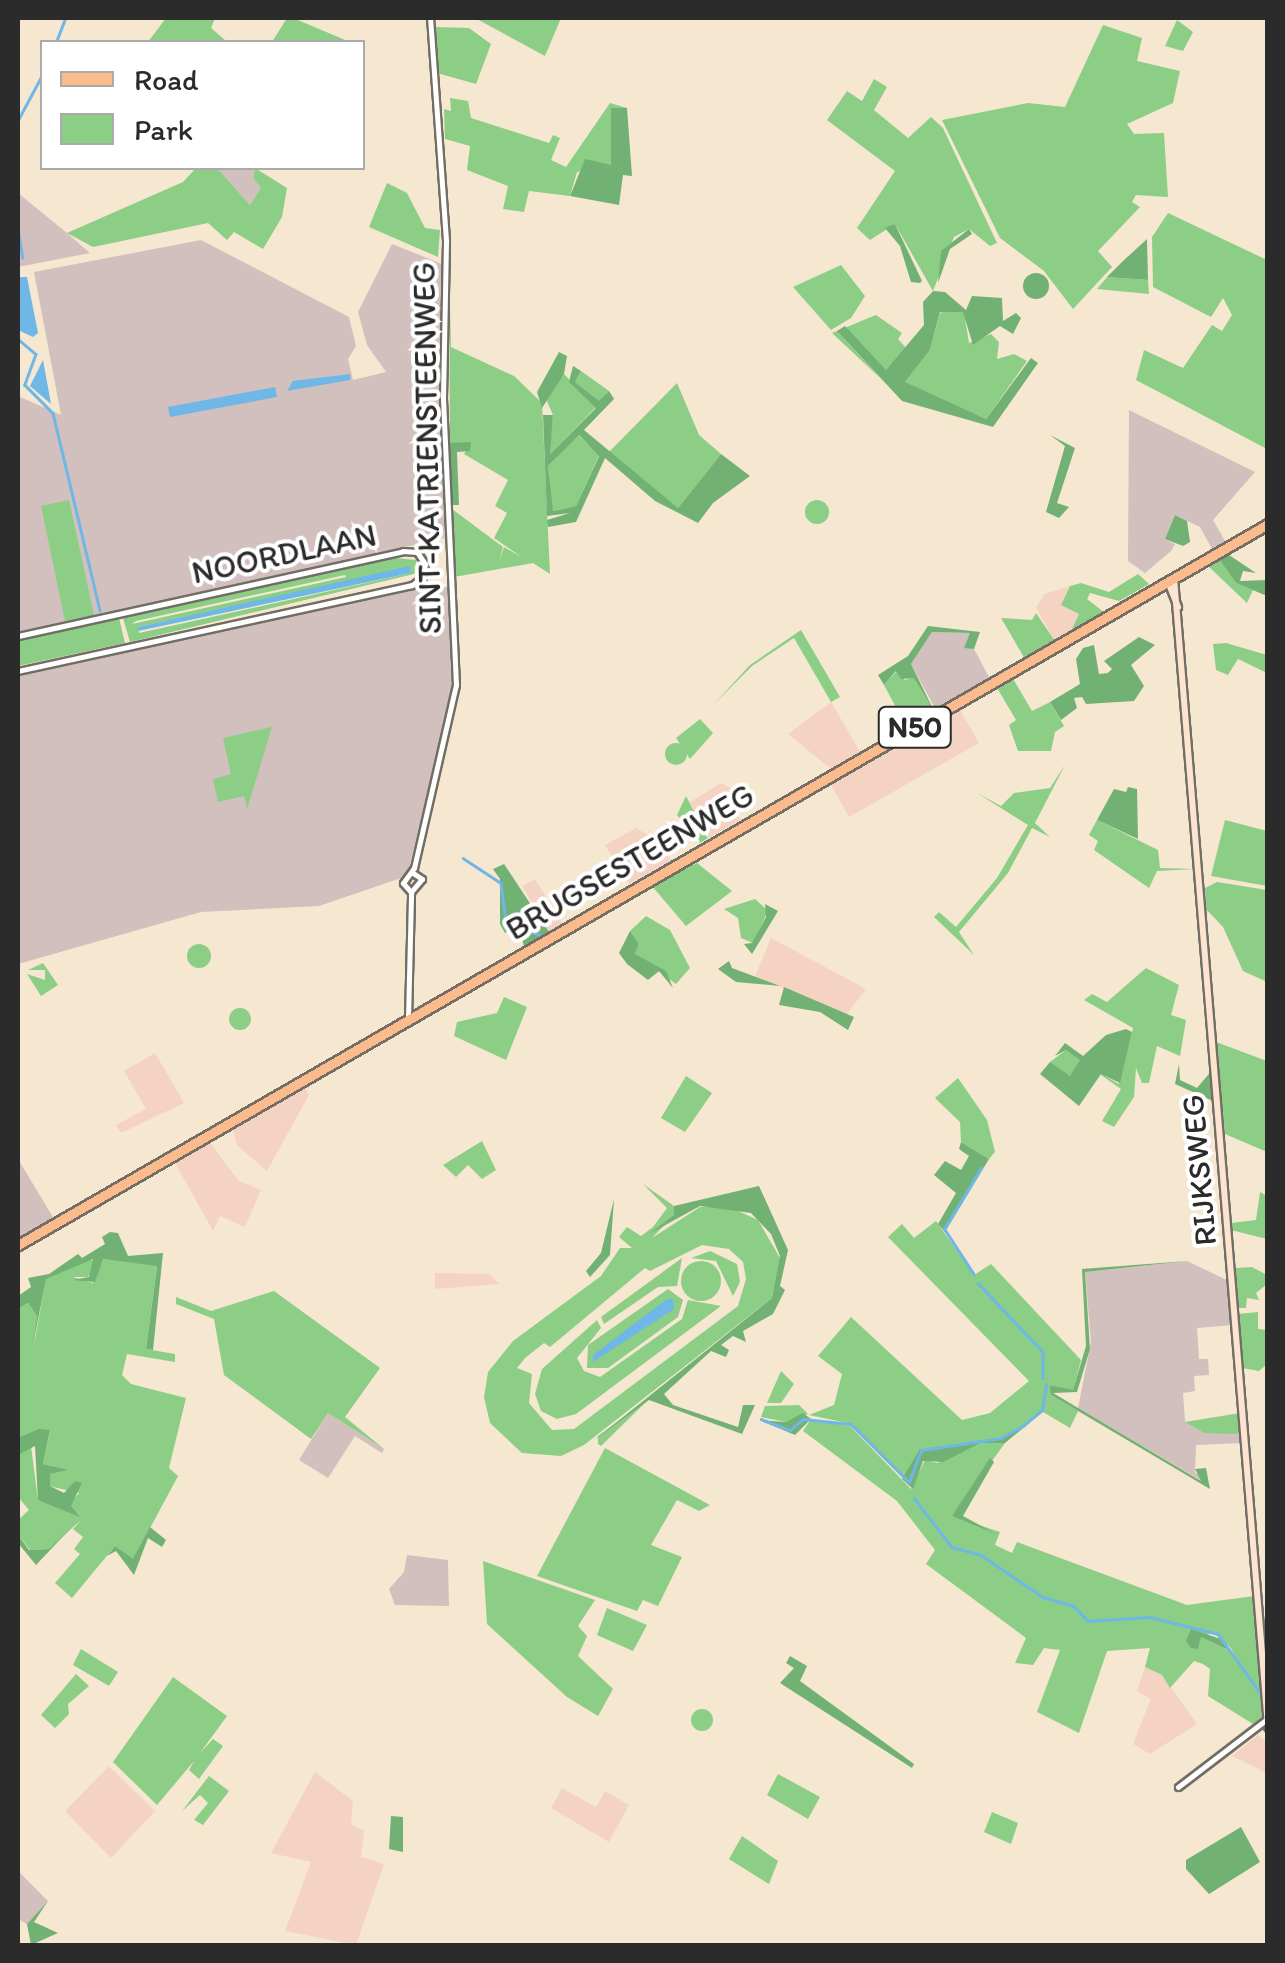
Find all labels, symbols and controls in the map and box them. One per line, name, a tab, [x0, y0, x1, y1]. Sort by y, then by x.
legend	[40, 40, 365, 170]
text: Road	[134, 61, 199, 98]
text: Park	[134, 111, 193, 148]
street label: SINT-KATRIENSTEENWEG	[405, 262, 449, 634]
street label: NOORDLAAN	[188, 516, 380, 592]
road number: N50	[878, 702, 952, 752]
street label: BRUGSESTEENWEG	[499, 775, 761, 949]
street label: RIJKSWEG	[1173, 1093, 1225, 1247]

